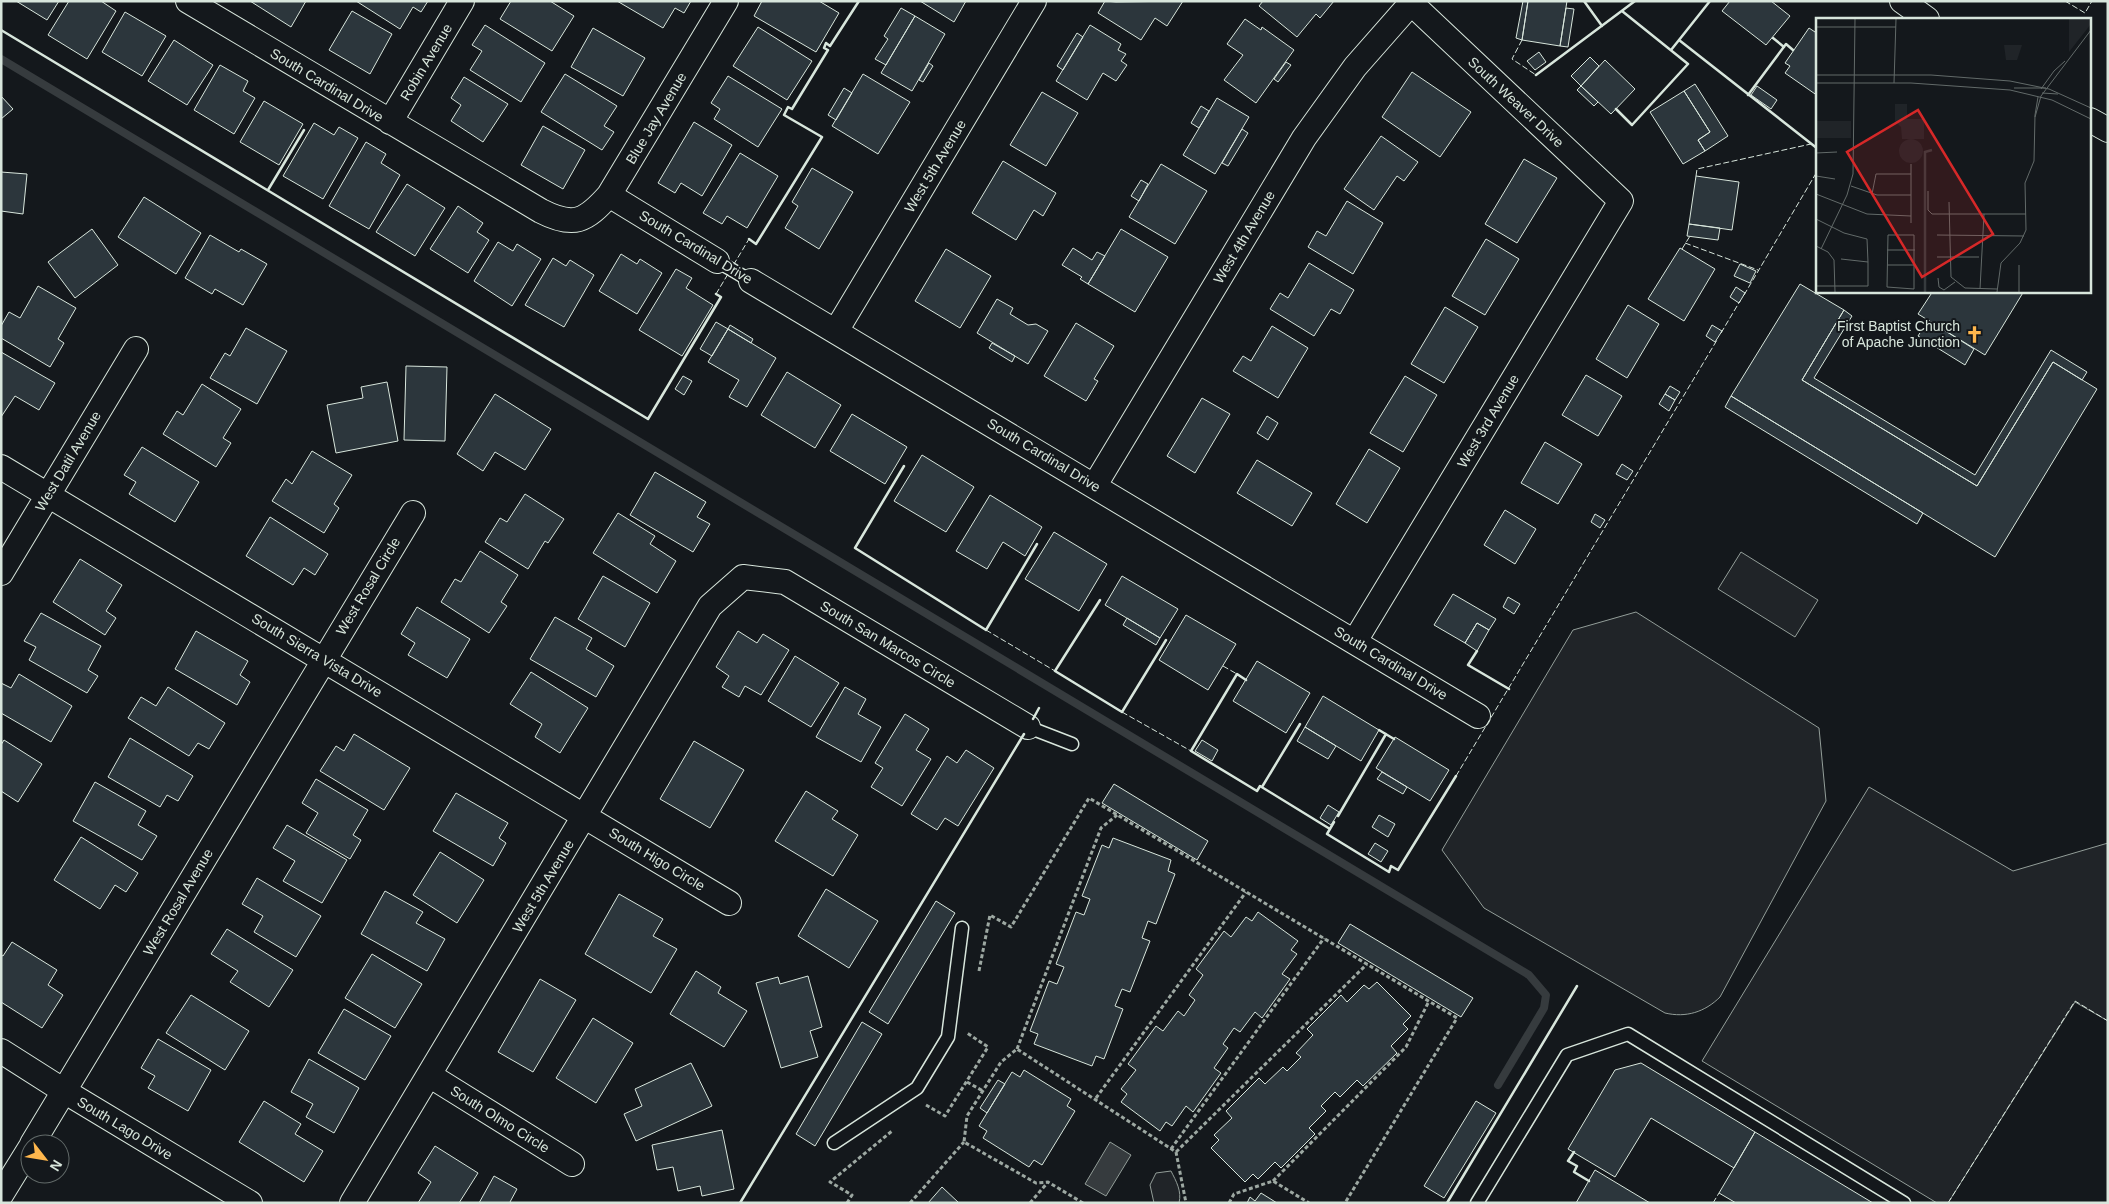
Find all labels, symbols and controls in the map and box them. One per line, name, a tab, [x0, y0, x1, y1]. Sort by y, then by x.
inset map	[1816, 18, 2092, 292]
street label: Robin Avenue	[397, 20, 455, 103]
street label: South Cardinal Drive	[268, 45, 387, 125]
street label: South Weaver Drive	[1465, 54, 1567, 151]
street label: Blue Jay Avenue	[622, 69, 690, 167]
street label: West 5th Avenue	[901, 117, 969, 215]
street label: West 4th Avenue	[1210, 188, 1278, 286]
street label: South Cardinal Drive	[637, 207, 756, 287]
place label: First Baptist Church of Apache Junction	[1837, 318, 1960, 350]
church icon: First Baptist Church of Apache Junction	[1964, 324, 1984, 344]
street label: West 3rd Avenue	[1454, 371, 1522, 471]
street label: West Datil Avenue	[32, 408, 104, 514]
street label: South Cardinal Drive	[985, 415, 1104, 495]
street label: West Rosal Circle	[333, 534, 404, 638]
street label: South San Marcos Circle	[818, 597, 959, 691]
street label: South Sierra Vista Drive	[249, 610, 385, 700]
street label: South Cardinal Drive	[1332, 623, 1451, 703]
street label: South Higo Circle	[606, 824, 708, 894]
street label: West 5th Avenue	[509, 837, 577, 935]
street label: West Rosal Avenue	[140, 846, 216, 958]
street label: South Olmo Circle	[448, 1082, 553, 1156]
street label: South Lago Drive	[75, 1093, 176, 1163]
north arrow	[20, 1134, 70, 1184]
text: N	[47, 1157, 66, 1174]

